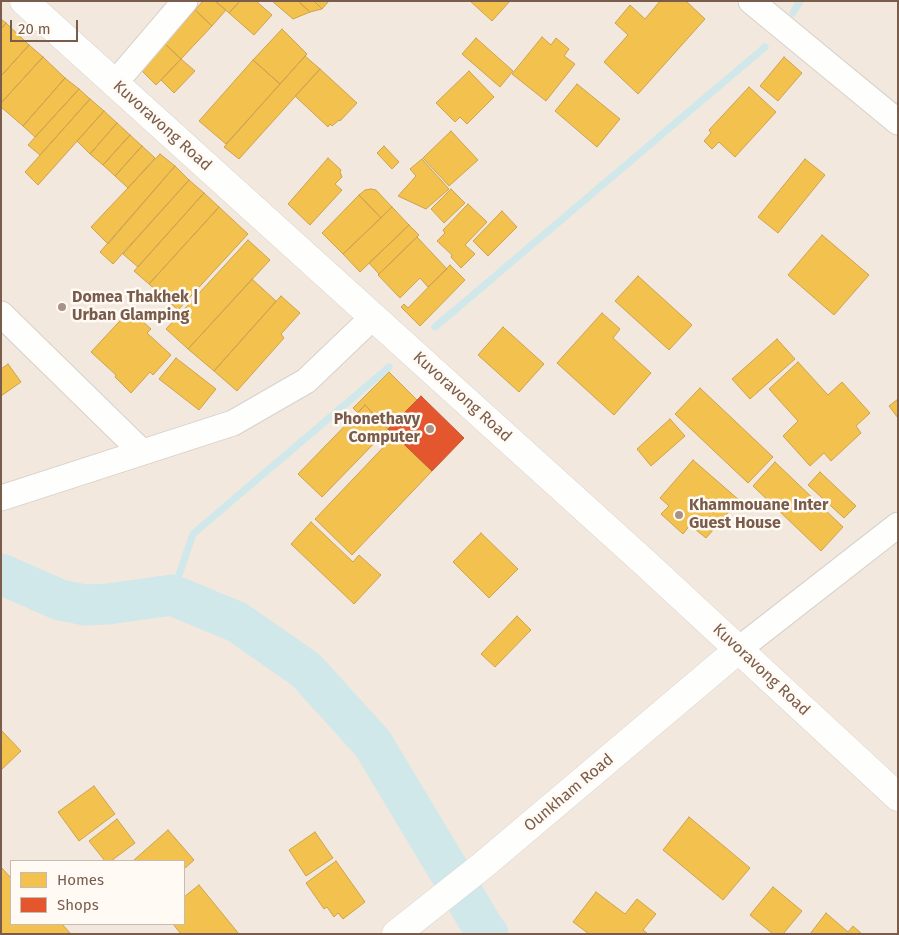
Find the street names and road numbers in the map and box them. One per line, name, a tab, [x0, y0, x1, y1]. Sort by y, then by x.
street label: Kuvoravong Road	[109, 77, 215, 175]
street label: Kuvoravong Road	[409, 348, 515, 446]
street label: Kuvoravong Road	[708, 620, 814, 720]
street label: Ounkham Road	[520, 750, 618, 836]

